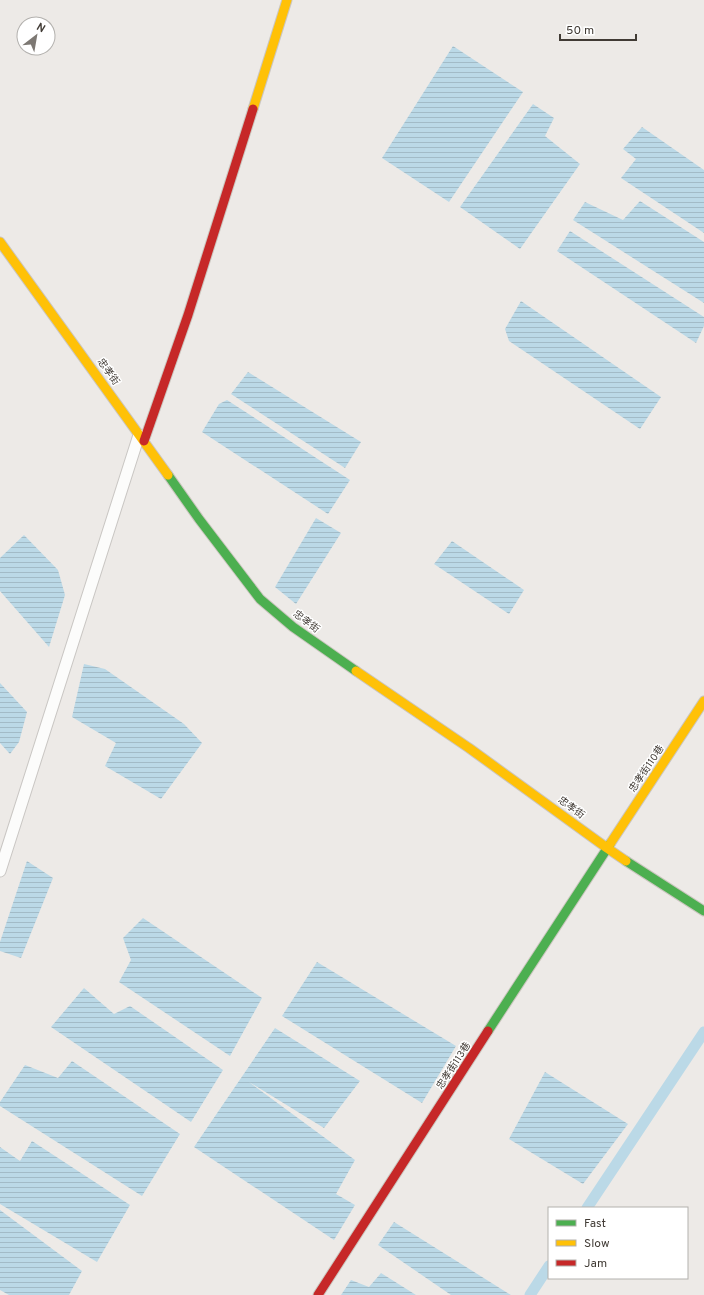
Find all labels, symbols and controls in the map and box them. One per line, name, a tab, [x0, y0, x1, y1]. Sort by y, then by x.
north arrow	[16, 16, 56, 56]
scale bar	[560, 16, 636, 42]
text: N	[34, 20, 48, 36]
text: 50 m	[566, 23, 594, 39]
street label: 忠孝街	[94, 356, 122, 388]
street label: 忠孝街	[290, 608, 322, 636]
street label: 忠孝街110巷	[627, 743, 667, 795]
street label: 忠孝街	[555, 794, 587, 822]
street label: 忠孝街113巷	[434, 1040, 474, 1092]
legend	[548, 1207, 688, 1279]
text: Fast	[584, 1216, 606, 1232]
text: Slow	[584, 1236, 610, 1252]
text: Jam	[584, 1256, 607, 1272]

